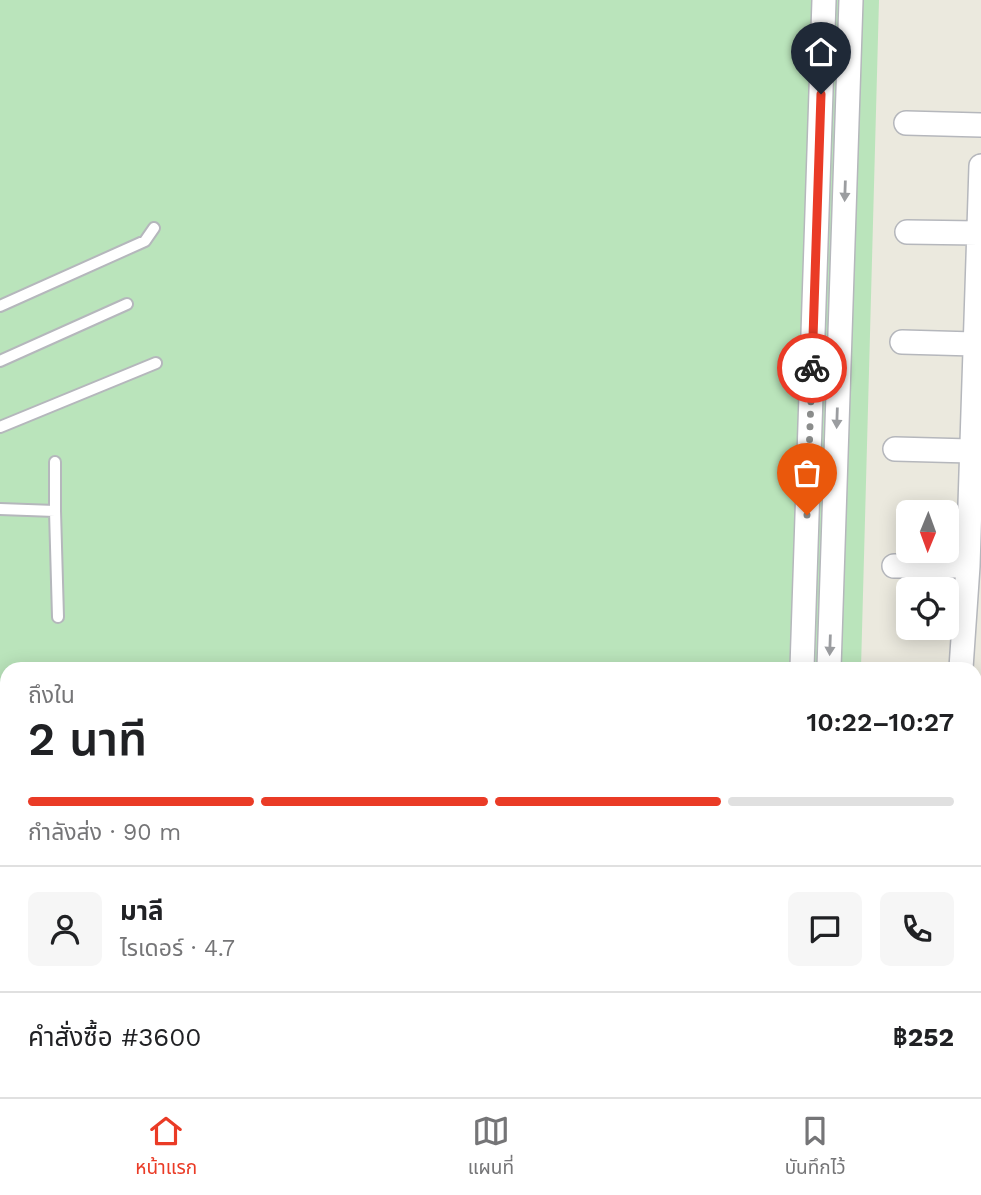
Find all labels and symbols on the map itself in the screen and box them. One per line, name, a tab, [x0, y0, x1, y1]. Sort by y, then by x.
pin	[791, 22, 851, 94]
one-way arrow	[840, 180, 851, 202]
courier	[777, 333, 847, 403]
one-way arrow	[832, 407, 843, 429]
pin	[777, 443, 837, 515]
north arrow	[896, 500, 959, 564]
one-way arrow	[824, 635, 836, 657]

